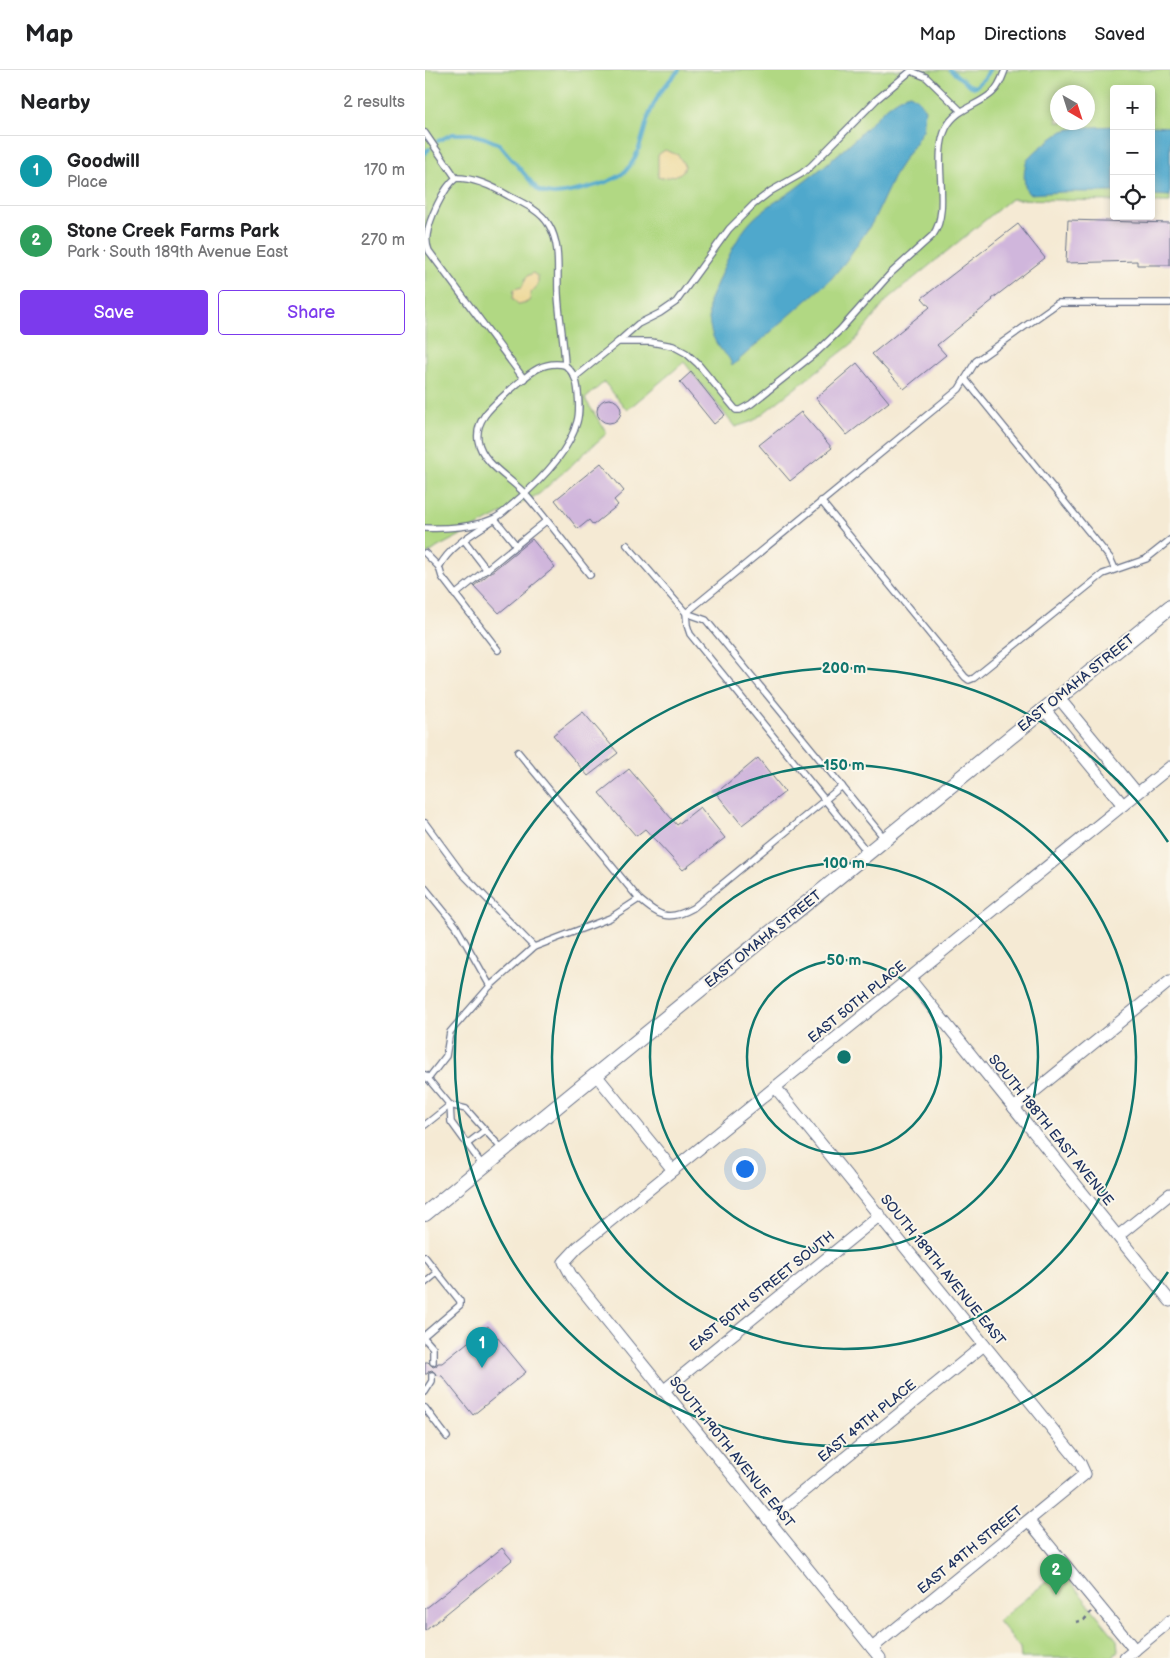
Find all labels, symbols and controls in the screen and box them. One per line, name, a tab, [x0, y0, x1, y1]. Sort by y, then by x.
text: Map	[25, 20, 73, 49]
text: Map	[920, 24, 956, 45]
text: Directions	[984, 24, 1066, 45]
text: Saved	[1094, 24, 1145, 45]
north arrow	[1050, 85, 1095, 130]
map controls	[1110, 85, 1155, 220]
button: +	[1110, 85, 1155, 130]
text: Nearby	[20, 90, 90, 115]
text: 2 results	[343, 93, 405, 112]
button: −	[1110, 130, 1155, 175]
text: Goodwill	[67, 150, 140, 173]
text: 1	[33, 161, 39, 180]
text: 170 m	[364, 161, 405, 180]
text: Place	[67, 173, 108, 192]
button: locate	[1110, 175, 1155, 220]
text: Stone Creek Farms Park	[67, 220, 279, 243]
text: 2	[31, 231, 41, 250]
text: 270 m	[361, 231, 405, 250]
text: Park · South 189th Avenue East	[67, 243, 288, 262]
button: Save	[20, 290, 208, 335]
button: Share	[218, 290, 405, 335]
street label: EAST OMAHA STREET	[1014, 630, 1138, 735]
text: 200 m	[822, 659, 866, 678]
text: 150 m	[823, 756, 865, 775]
text: 100 m	[823, 854, 865, 873]
street label: EAST OMAHA STREET	[701, 886, 825, 991]
text: 50 m	[827, 951, 862, 970]
street label: EAST 50TH PLACE	[805, 957, 909, 1047]
centre of rings	[835, 1048, 853, 1066]
street label: SOUTH 188TH EAST AVENUE	[985, 1051, 1117, 1209]
your location	[732, 1156, 758, 1182]
street label: SOUTH 189TH AVENUE EAST	[877, 1191, 1010, 1349]
street label: EAST 50TH STREET SOUTH	[686, 1227, 838, 1355]
pin: 1	[466, 1327, 498, 1368]
street label: SOUTH 190TH AVENUE EAST	[666, 1373, 799, 1531]
street label: EAST 49TH PLACE	[814, 1376, 920, 1466]
street label: EAST 49TH STREET	[914, 1502, 1026, 1598]
pin: 2	[1040, 1554, 1072, 1595]

